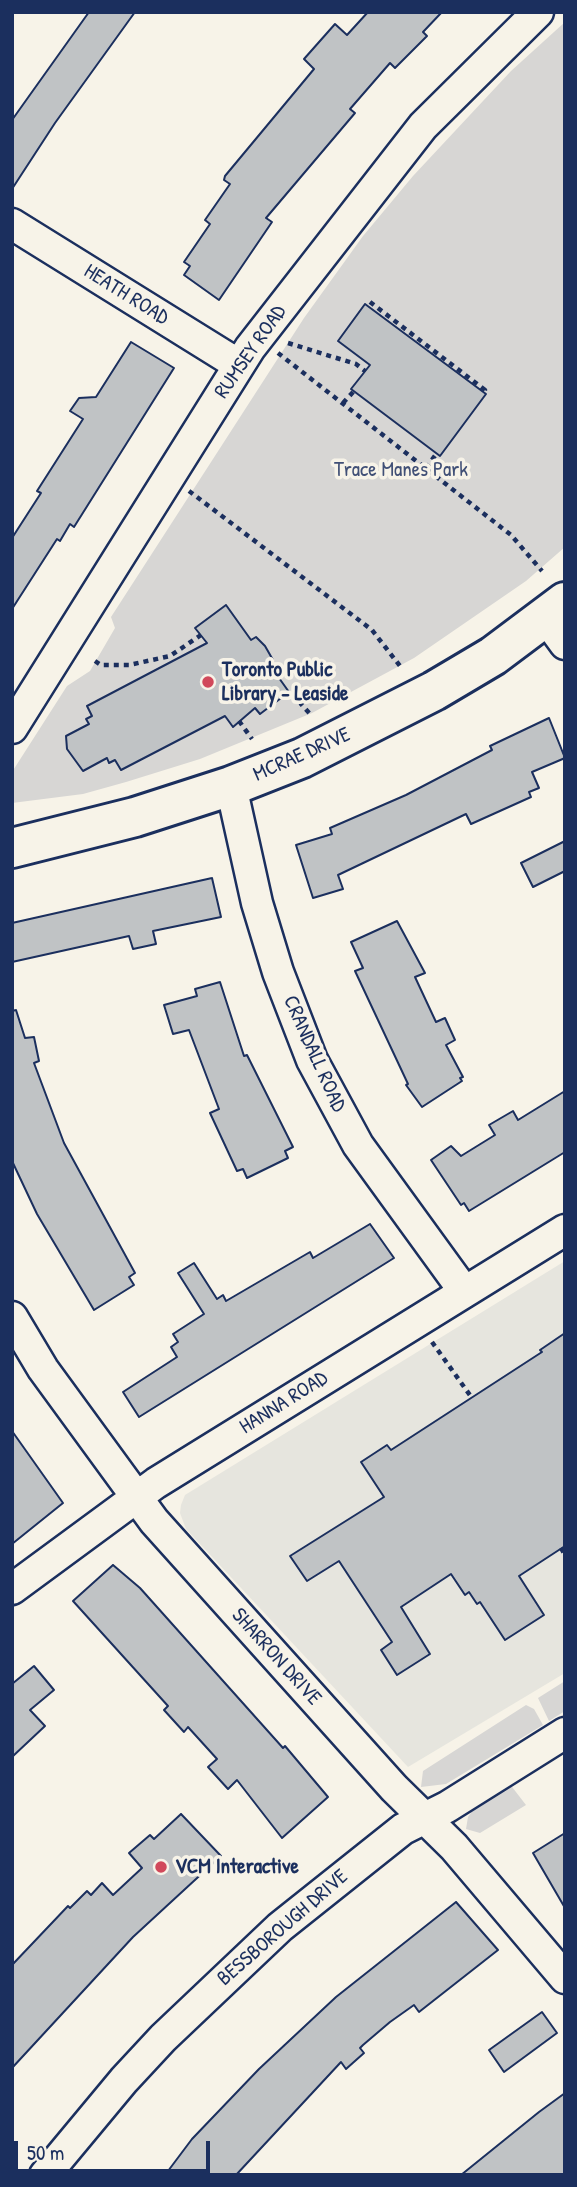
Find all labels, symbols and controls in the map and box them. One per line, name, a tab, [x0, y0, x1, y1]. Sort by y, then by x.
street label: HEATH ROAD	[79, 259, 173, 331]
street label: RUMSEY ROAD	[210, 301, 292, 403]
park label: Trace Manes Park	[334, 457, 468, 483]
place label: Toronto Public Library - Leaside	[222, 657, 348, 707]
marker: Toronto Public Library - Leaside	[200, 674, 216, 690]
street label: MCRAE DRIVE	[250, 722, 354, 788]
street label: CRANDALL ROAD	[277, 992, 351, 1116]
street label: HANNA ROAD	[235, 1366, 333, 1440]
street label: SHARRON DRIVE	[226, 1603, 326, 1711]
place label: VCM Interactive	[175, 1854, 299, 1880]
marker: VCM Interactive	[153, 1859, 169, 1875]
street label: BESSBOROUGH DRIVE	[213, 1865, 353, 1991]
scale bar	[18, 2128, 214, 2172]
text: 50 m	[27, 2138, 64, 2167]

